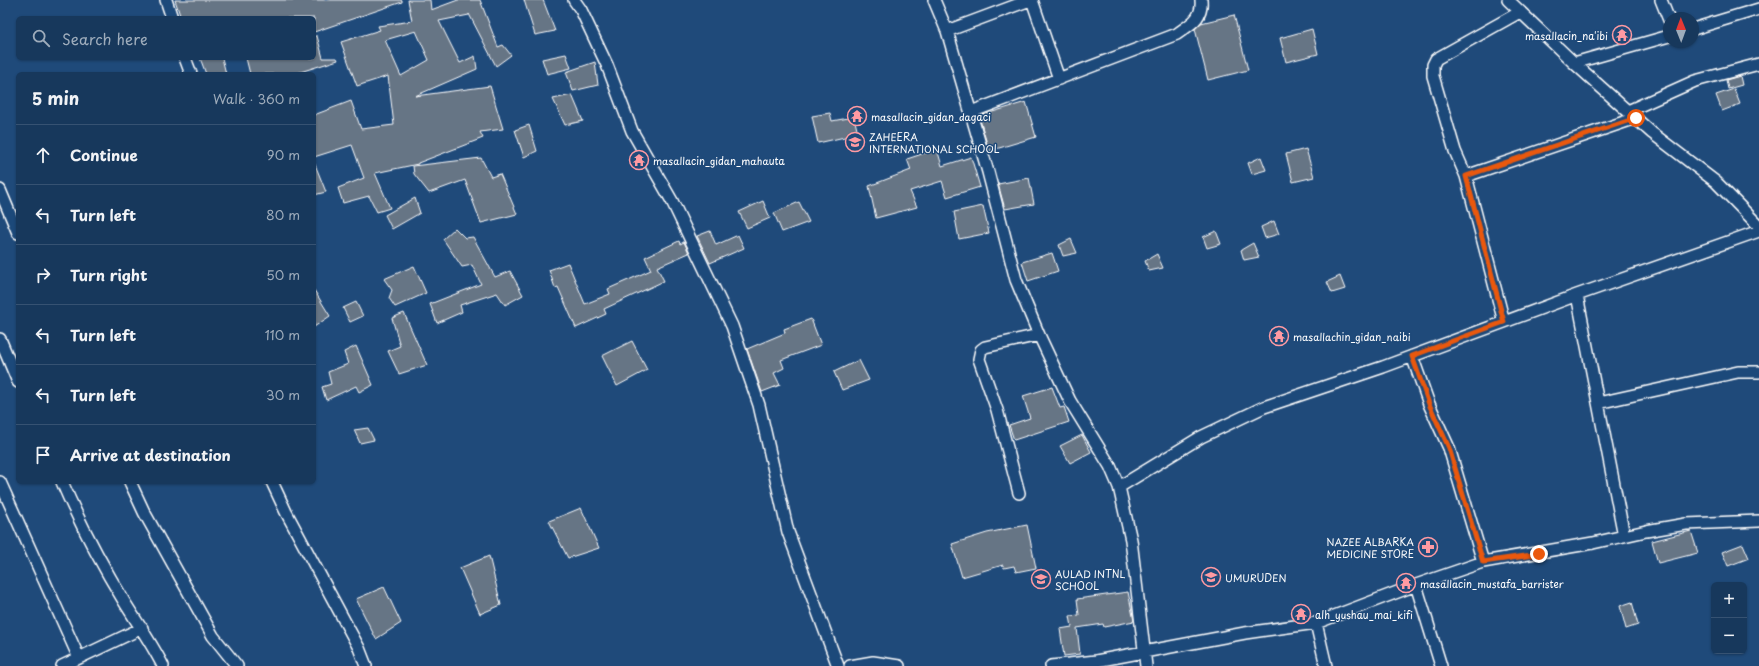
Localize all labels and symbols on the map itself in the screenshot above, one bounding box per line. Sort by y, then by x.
north arrow [1663,12,1699,48]
temple icon: masallacin_na'ibi [1611,24,1633,46]
place label: masallacin_na'ibi [1525,28,1608,43]
temple icon: masallacin_gidan_dagaci [846,105,868,127]
place label: masallacin_gidan_dagaci [871,109,991,124]
route start [1627,109,1645,127]
place label: ZAHEERA INTERNATIONAL SCHOOL [869,129,1000,156]
school or university icon: ZAHEERA INTERNATIONAL SCHOOL [844,131,866,153]
temple icon: masallacin_gidan_mahauta [628,149,650,171]
place label: masallacin_gidan_mahauta [653,153,786,168]
temple icon: masallachin_gidan_naibi [1268,325,1290,347]
place label: masallachin_gidan_naibi [1293,329,1411,344]
place label: NAZEE ALBARKA MEDICINE STORE [1326,534,1414,561]
pharmacy icon: NAZEE ALBARKA MEDICINE STORE [1417,536,1439,558]
route end [1530,545,1548,563]
place label: AULAD INTNL SCHOOL [1055,566,1125,593]
school or university icon: UMURUDEN [1200,566,1222,588]
school or university icon: AULAD INTNL SCHOOL [1030,568,1052,590]
place label: UMURUDEN [1225,570,1287,585]
temple icon: masallacin_mustafa_barrister [1395,572,1417,594]
place label: masallacin_mustafa_barrister [1420,576,1564,591]
temple icon: alh_yushau_mai_kifi [1290,603,1312,625]
place label: alh_yushau_mai_kifi [1315,607,1413,622]

